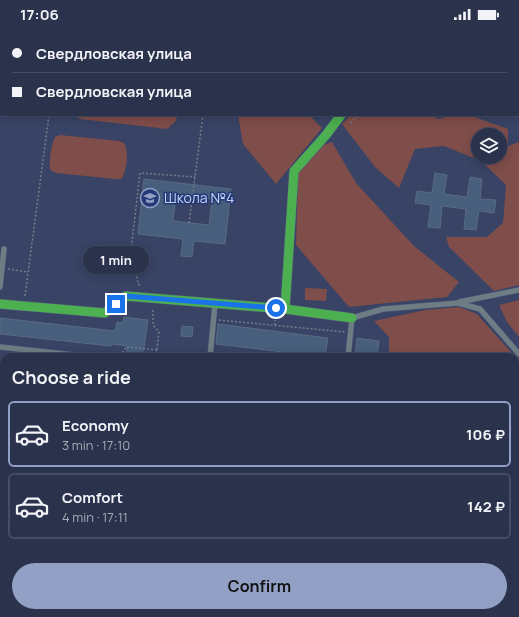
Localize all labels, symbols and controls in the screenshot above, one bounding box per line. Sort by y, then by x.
text: 17:06 [20,4,59,25]
text: Свердловская улица [36,43,192,64]
text: Свердловская улица [36,81,192,102]
map controls [471,128,507,164]
button: layers [471,128,507,164]
school or university icon: Школа №4 [139,187,161,209]
place label: Школа №4 [164,188,234,207]
callout: 1 min [83,246,149,274]
text: 1 min [100,251,132,269]
route end [107,295,125,313]
route start [267,299,285,317]
text: Choose a ride [12,365,131,389]
text: Economy [62,415,129,436]
icon: car [14,416,50,452]
text: 106 ₽ [466,424,505,445]
text: 3 min · 17:10 [62,436,130,454]
text: Comfort [62,487,123,508]
icon: car [14,488,50,524]
text: 142 ₽ [467,496,505,517]
text: 4 min · 17:11 [62,508,128,526]
button: Confirm [12,563,507,609]

